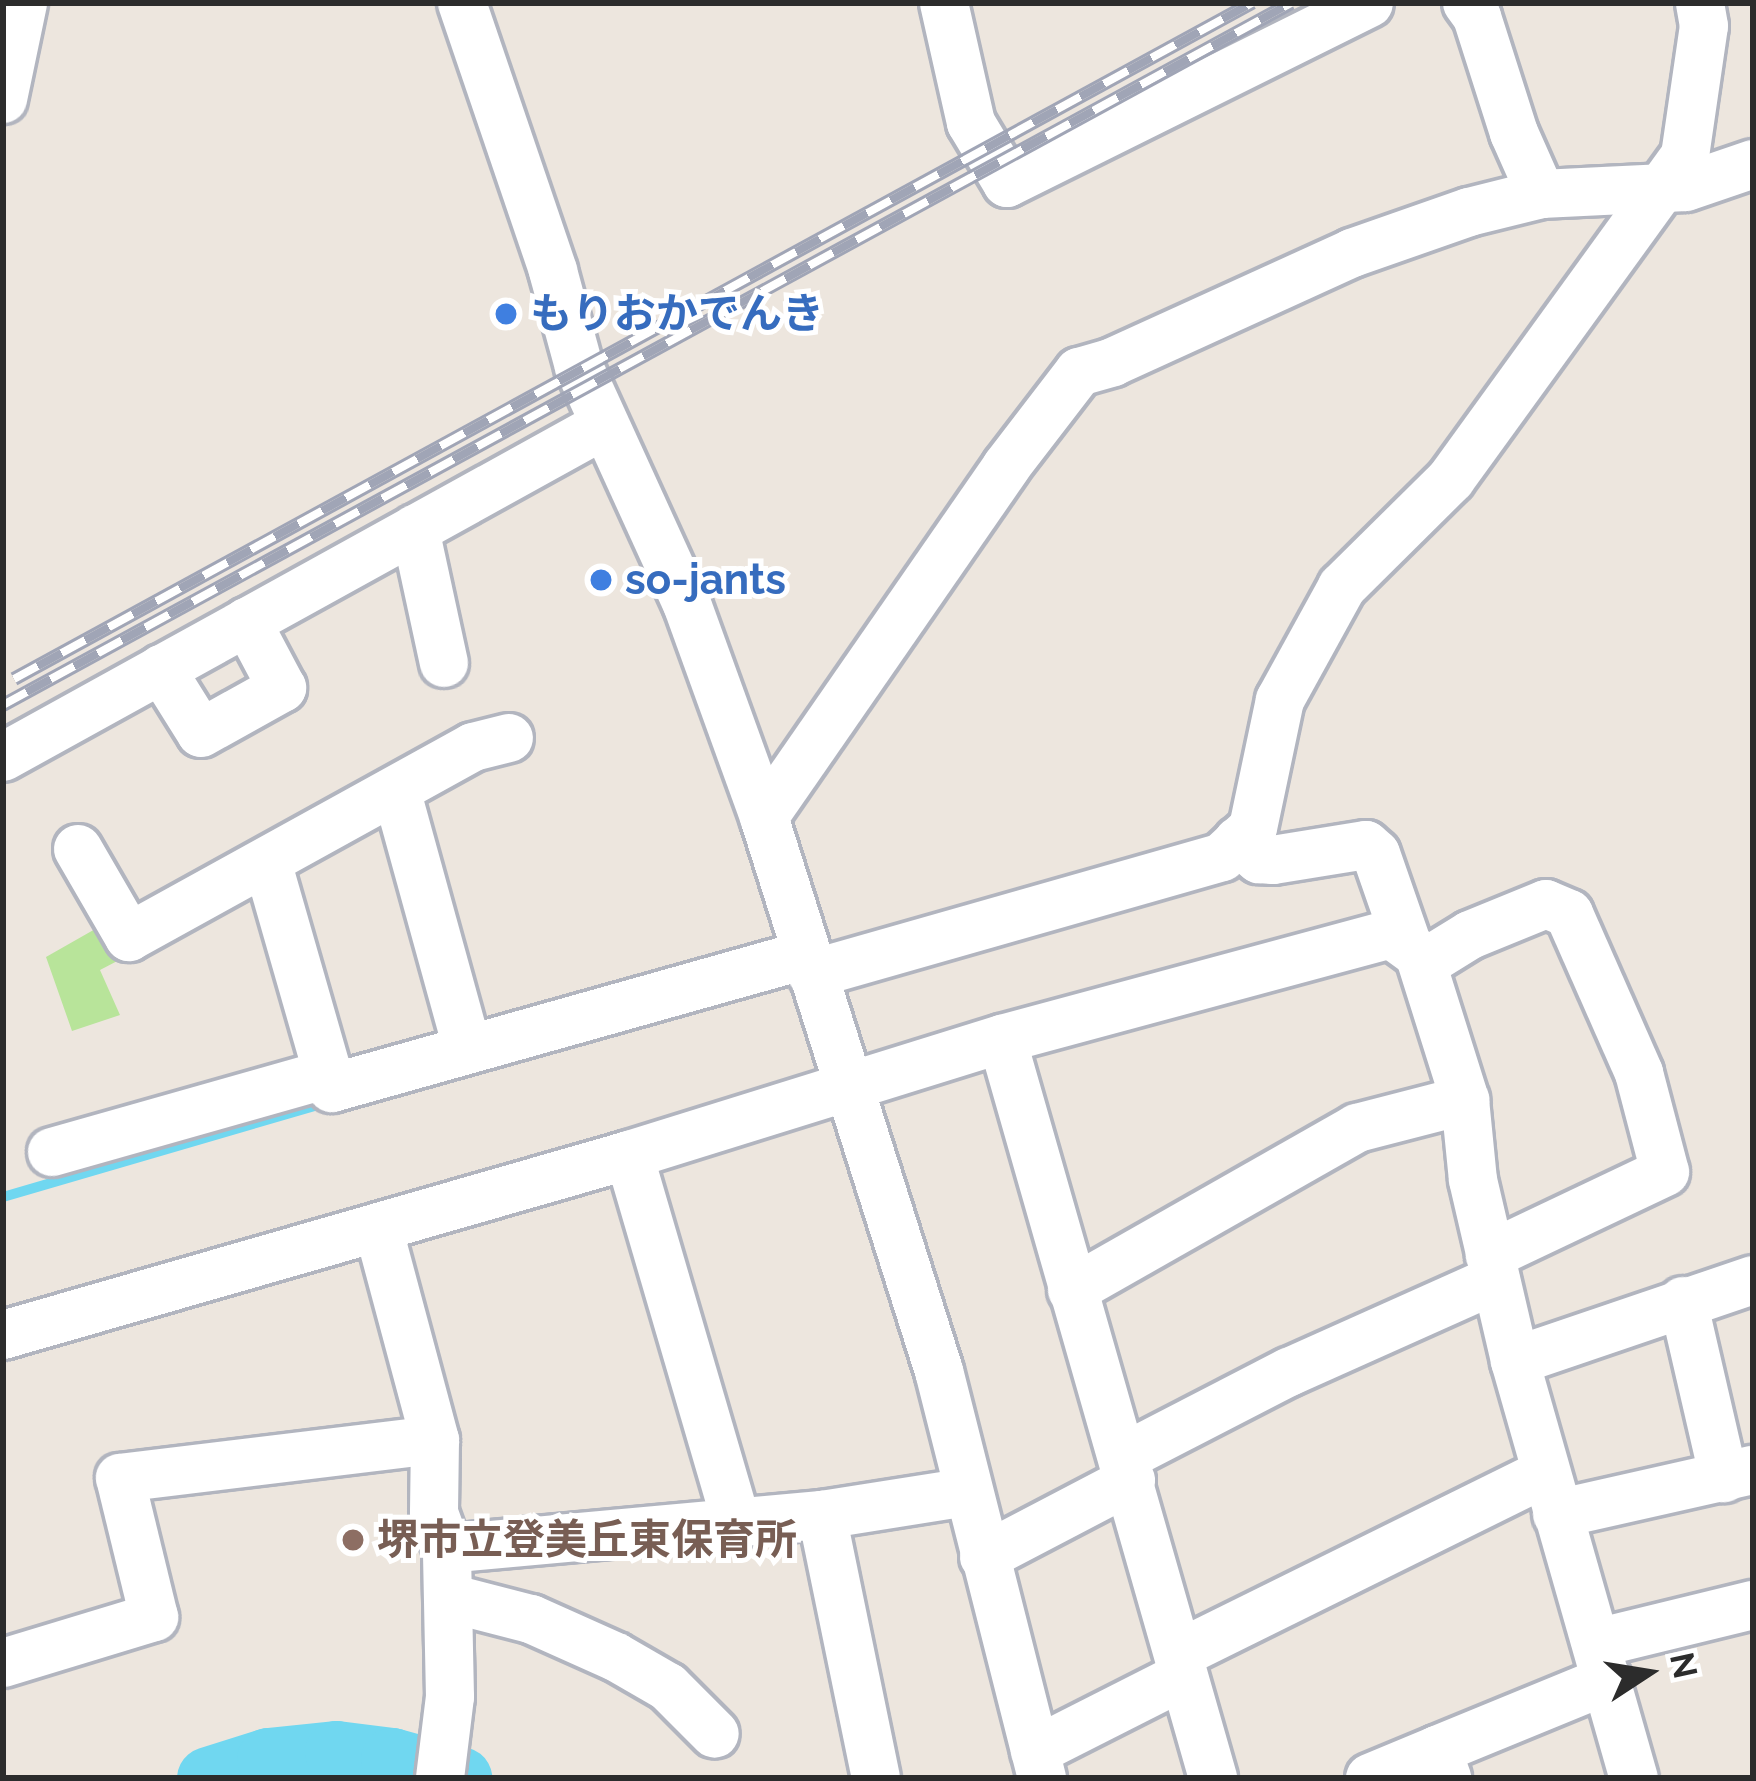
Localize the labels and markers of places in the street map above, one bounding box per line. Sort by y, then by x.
place label: もりおかでんき [530,289,824,339]
marker: もりおかでんき [493,301,519,327]
place label: so-jants [625,555,786,605]
marker: so-jants [588,567,614,593]
place label: 堺市立登美丘東保育所 [377,1515,797,1565]
marker: 堺市立登美丘東保育所 [340,1527,366,1553]

